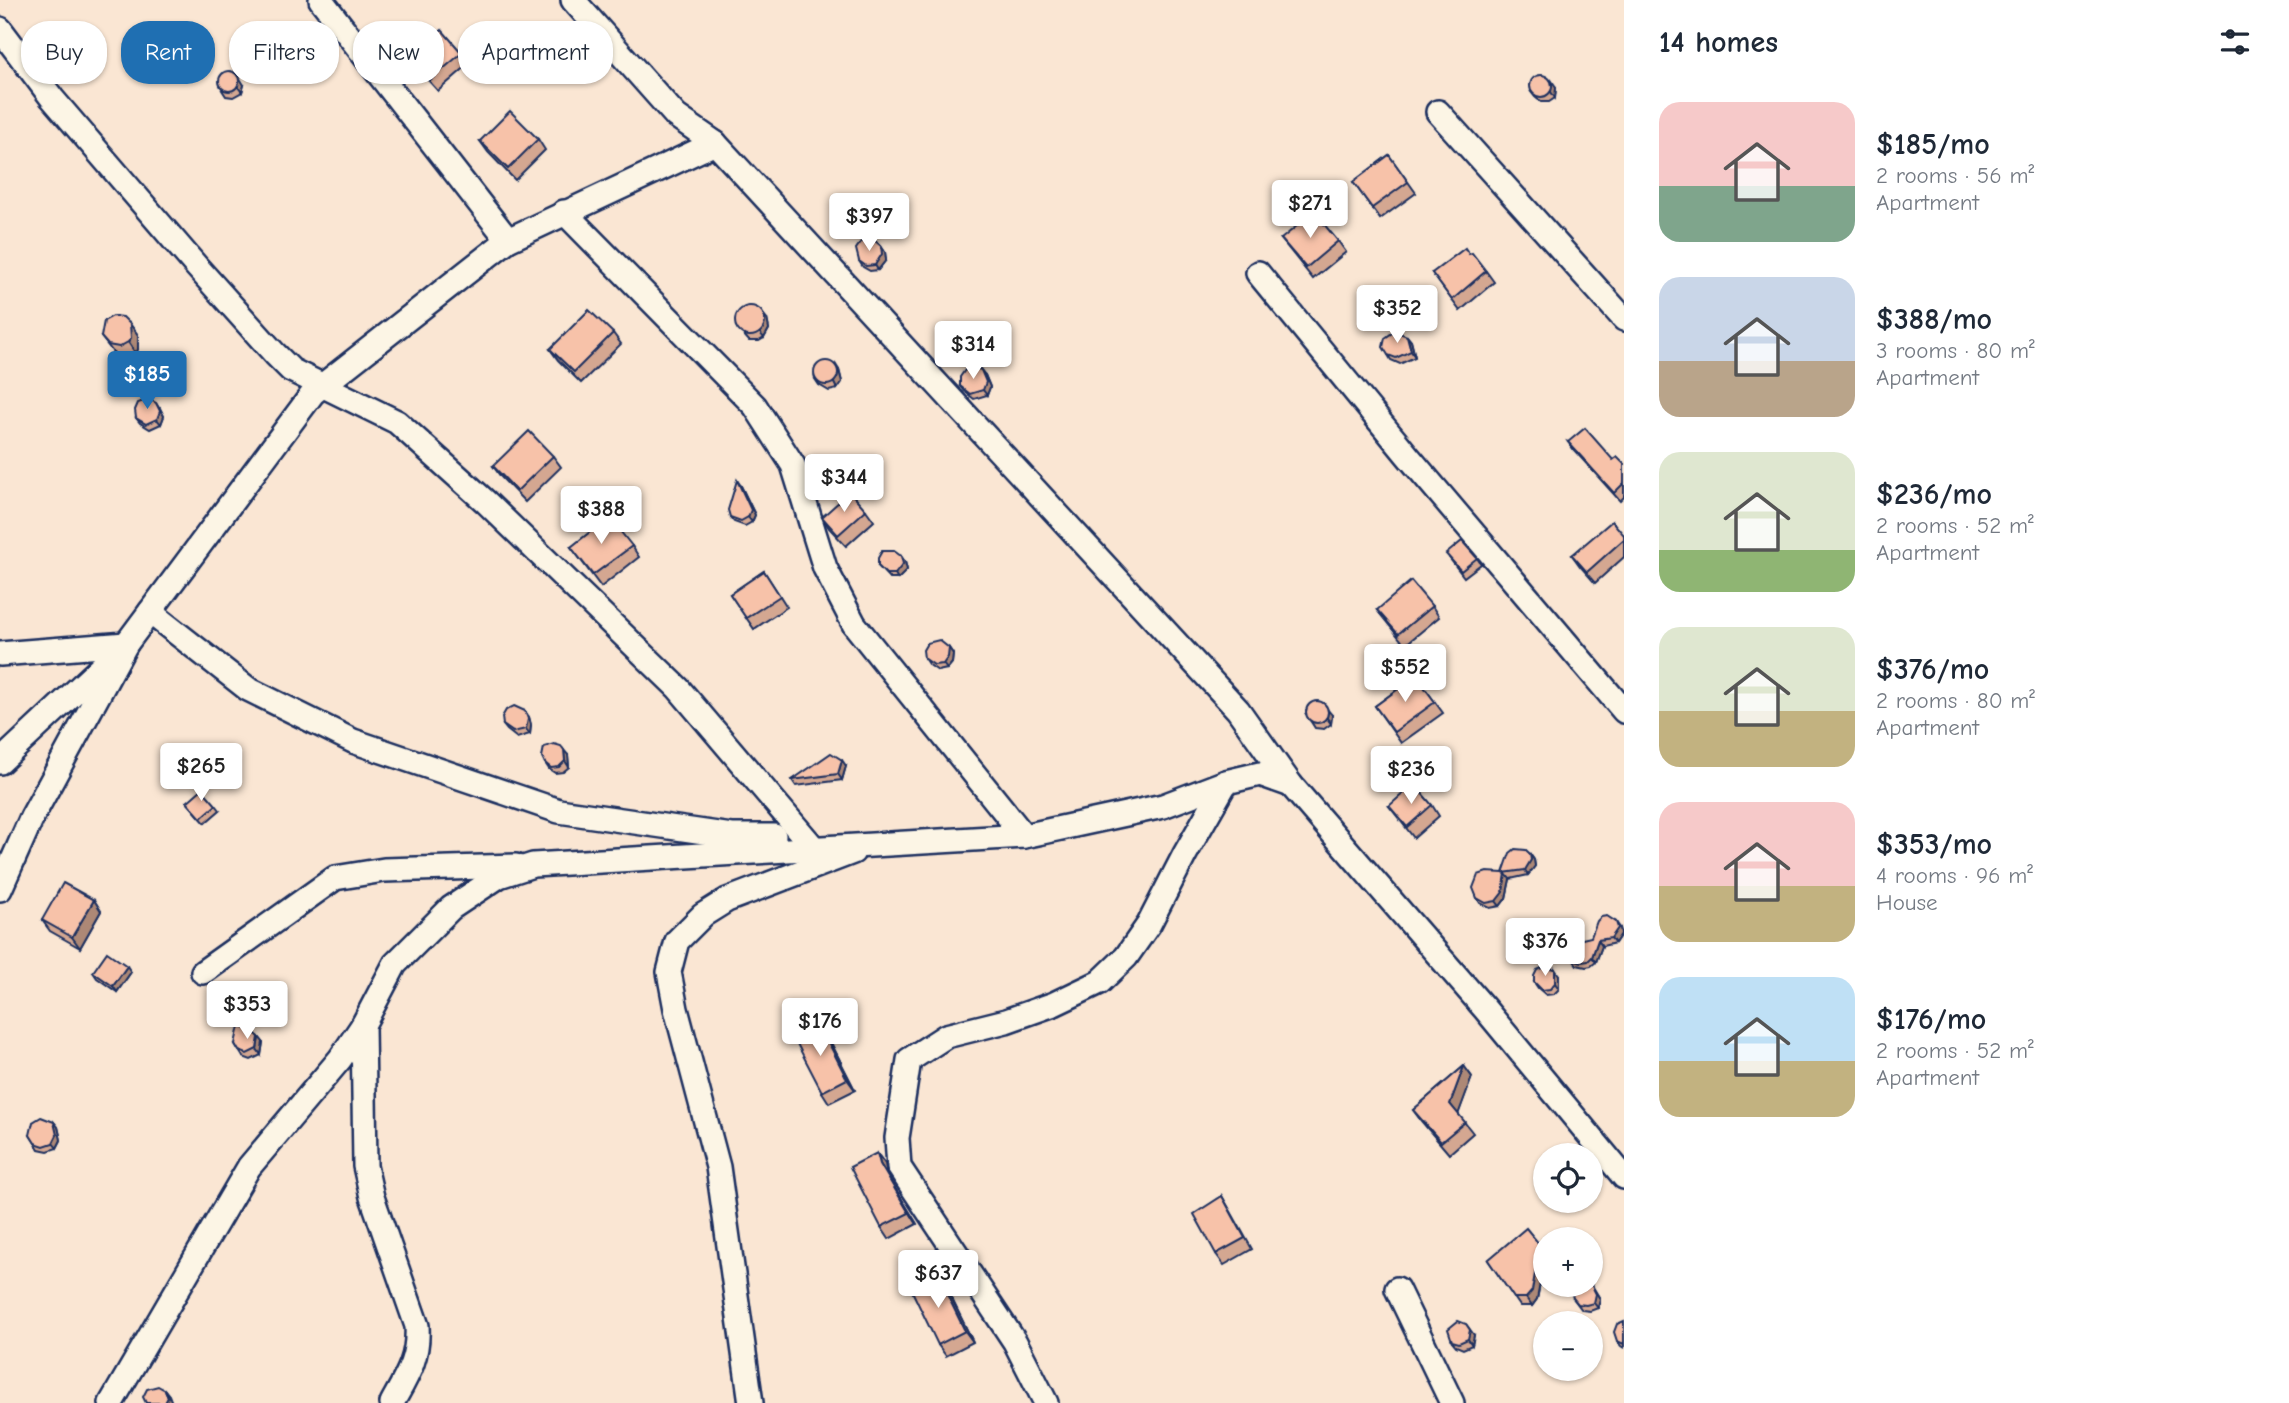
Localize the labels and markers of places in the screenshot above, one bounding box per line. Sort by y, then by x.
pin: $271 [1269,180,1351,240]
pin: $397 [828,194,910,253]
pin: $352 [1356,286,1438,345]
pin: $314 [932,322,1014,381]
pin: $185 [106,352,188,411]
pin: $344 [803,454,885,514]
pin: $388 [560,486,642,546]
pin: $552 [1364,644,1446,704]
pin: $265 [160,744,242,803]
pin: $236 [1370,746,1452,806]
pin: $376 [1504,918,1586,978]
pin: $353 [206,982,288,1041]
pin: $176 [779,998,861,1058]
pin: $637 [897,1250,979,1310]

